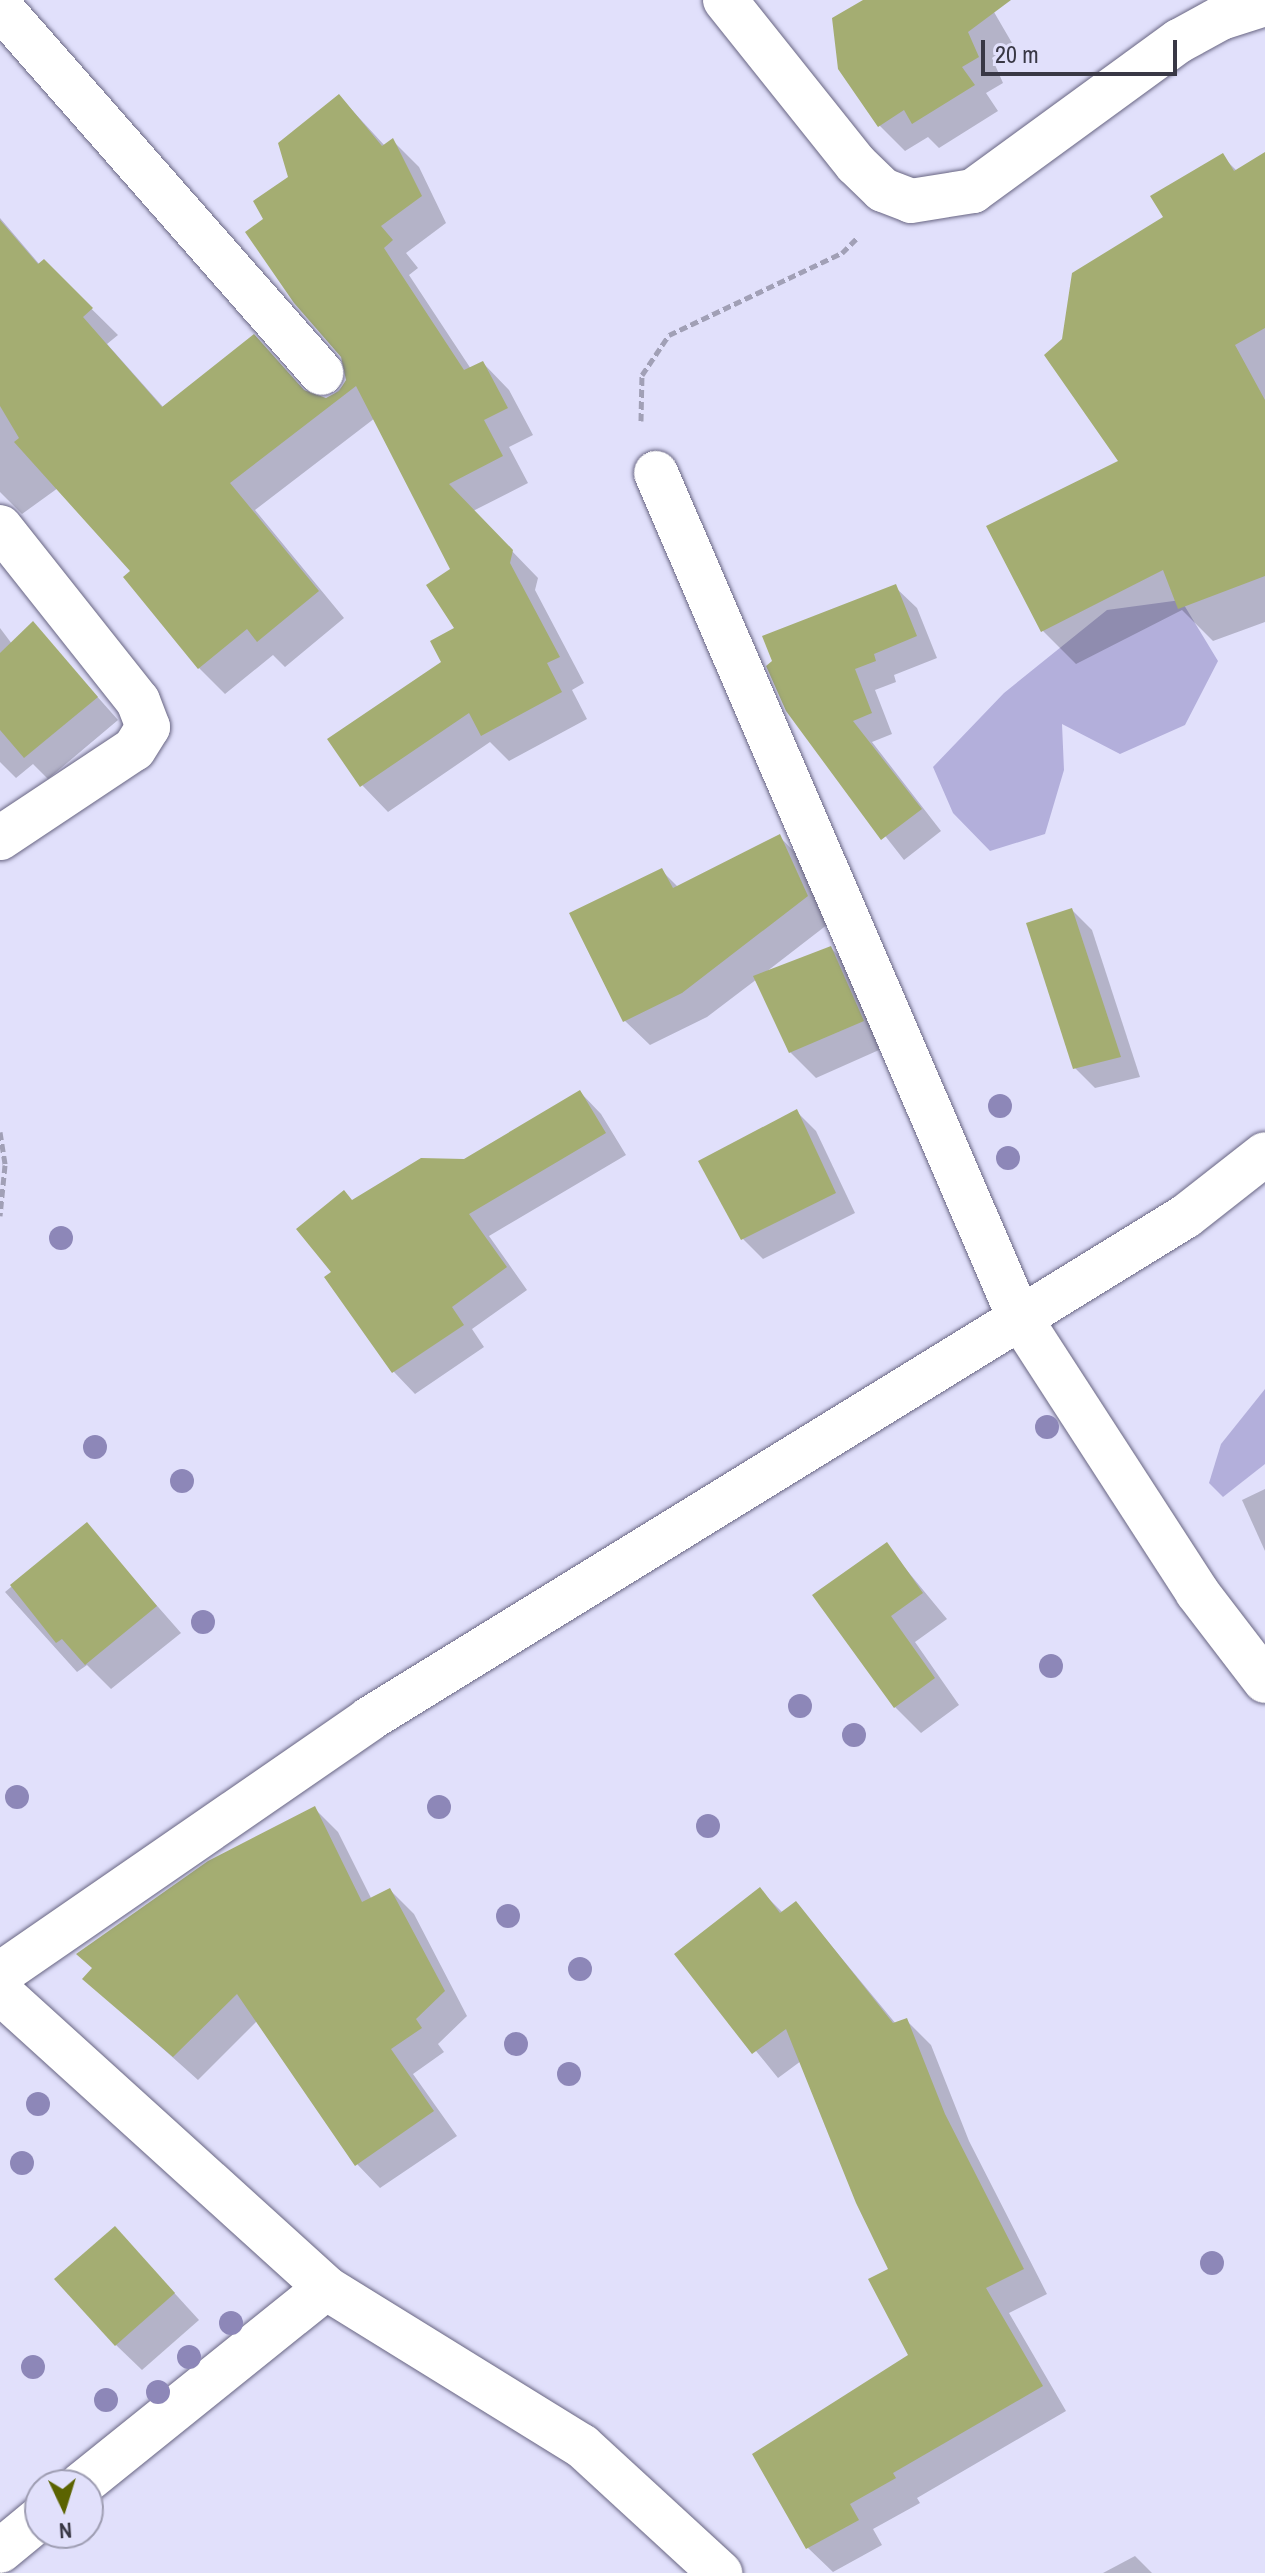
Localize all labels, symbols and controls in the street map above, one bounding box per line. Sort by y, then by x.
scale bar [985,24,1181,74]
text: 20 m [995,38,1039,70]
north arrow [24,2469,104,2549]
text: N [58,2516,73,2546]

